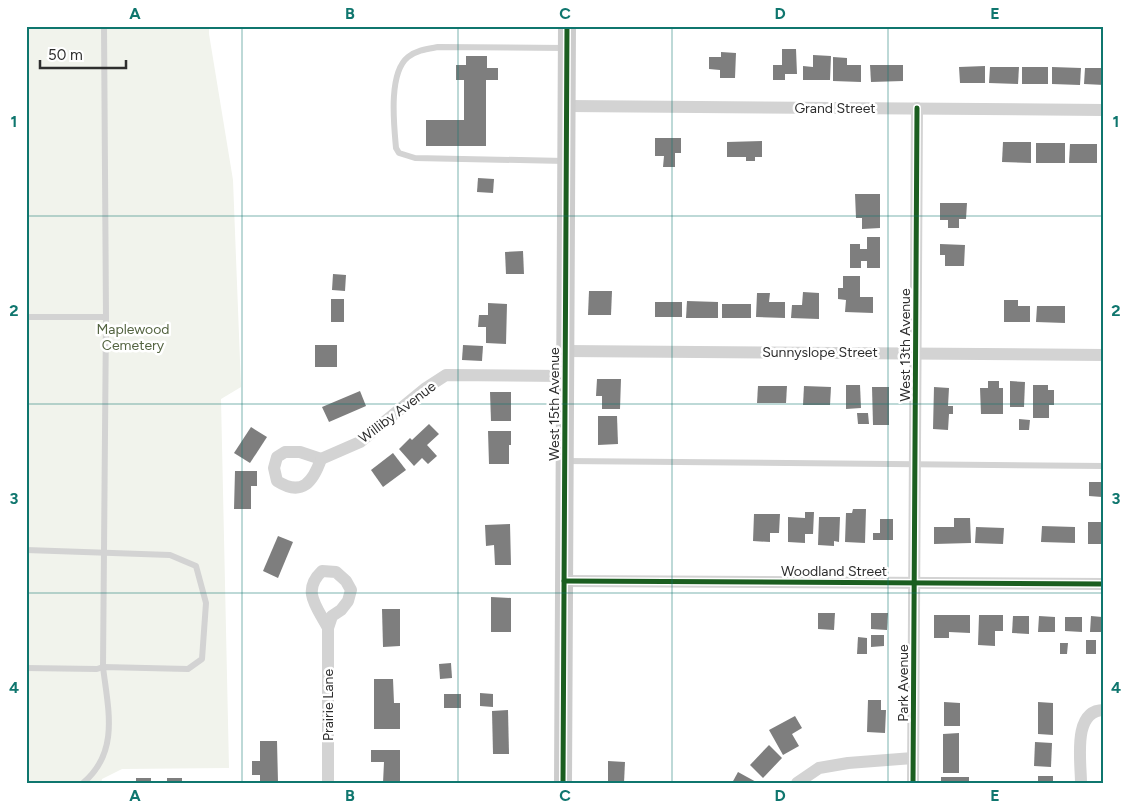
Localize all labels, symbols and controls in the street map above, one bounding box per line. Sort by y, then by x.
text: A [129,4,141,23]
text: B [345,4,355,23]
text: C [559,4,571,23]
text: D [774,4,786,23]
text: E [990,4,1000,23]
scale bar [40,38,126,70]
text: 50 m [48,46,83,64]
street label: Grand Street [794,100,876,117]
text: 1 [11,112,17,131]
text: 1 [1113,112,1119,131]
street label: West 13th Avenue [897,288,914,402]
text: 2 [9,301,19,320]
text: 2 [1111,301,1121,320]
park label: Maplewood Cemetery [96,321,170,354]
street label: Sunnyslope Street [762,344,878,361]
street label: West 15th Avenue [546,347,563,461]
street label: Williby Avenue [355,378,440,447]
text: 3 [10,489,19,508]
text: 3 [1112,489,1121,508]
street label: Woodland Street [781,563,887,580]
street label: Park Avenue [895,644,912,722]
street label: Prairie Lane [320,669,337,741]
text: 4 [9,678,19,697]
text: 4 [1111,678,1121,697]
text: A [129,786,141,805]
text: B [345,786,355,805]
text: C [559,786,571,805]
text: D [774,786,786,805]
text: E [990,786,1000,805]

